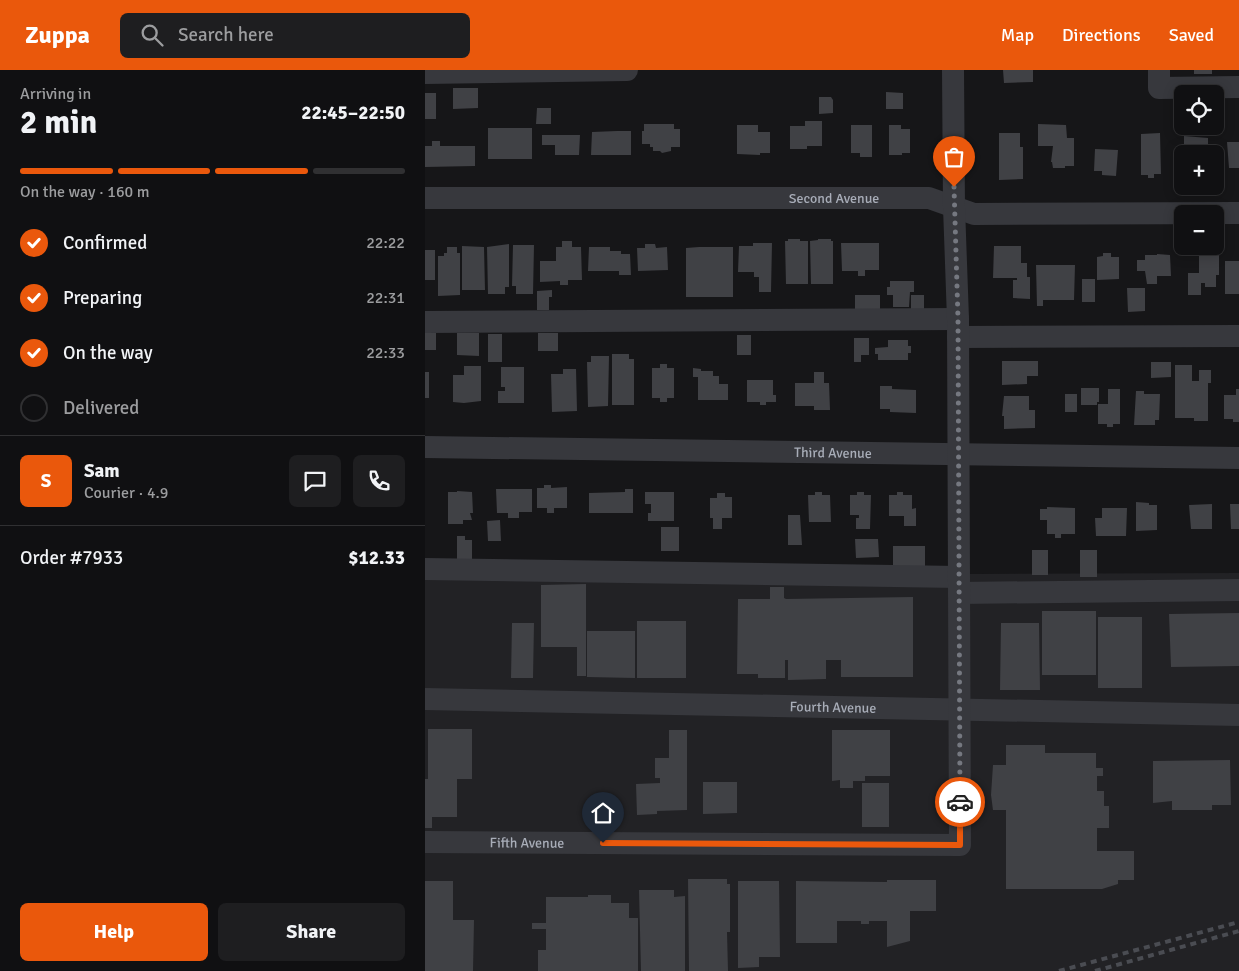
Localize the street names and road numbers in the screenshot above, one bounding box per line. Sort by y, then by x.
street label: Second Avenue [789,190,879,207]
street label: Third Avenue [794,443,872,462]
street label: Fourth Avenue [789,698,876,716]
street label: Fifth Avenue [490,834,564,851]

